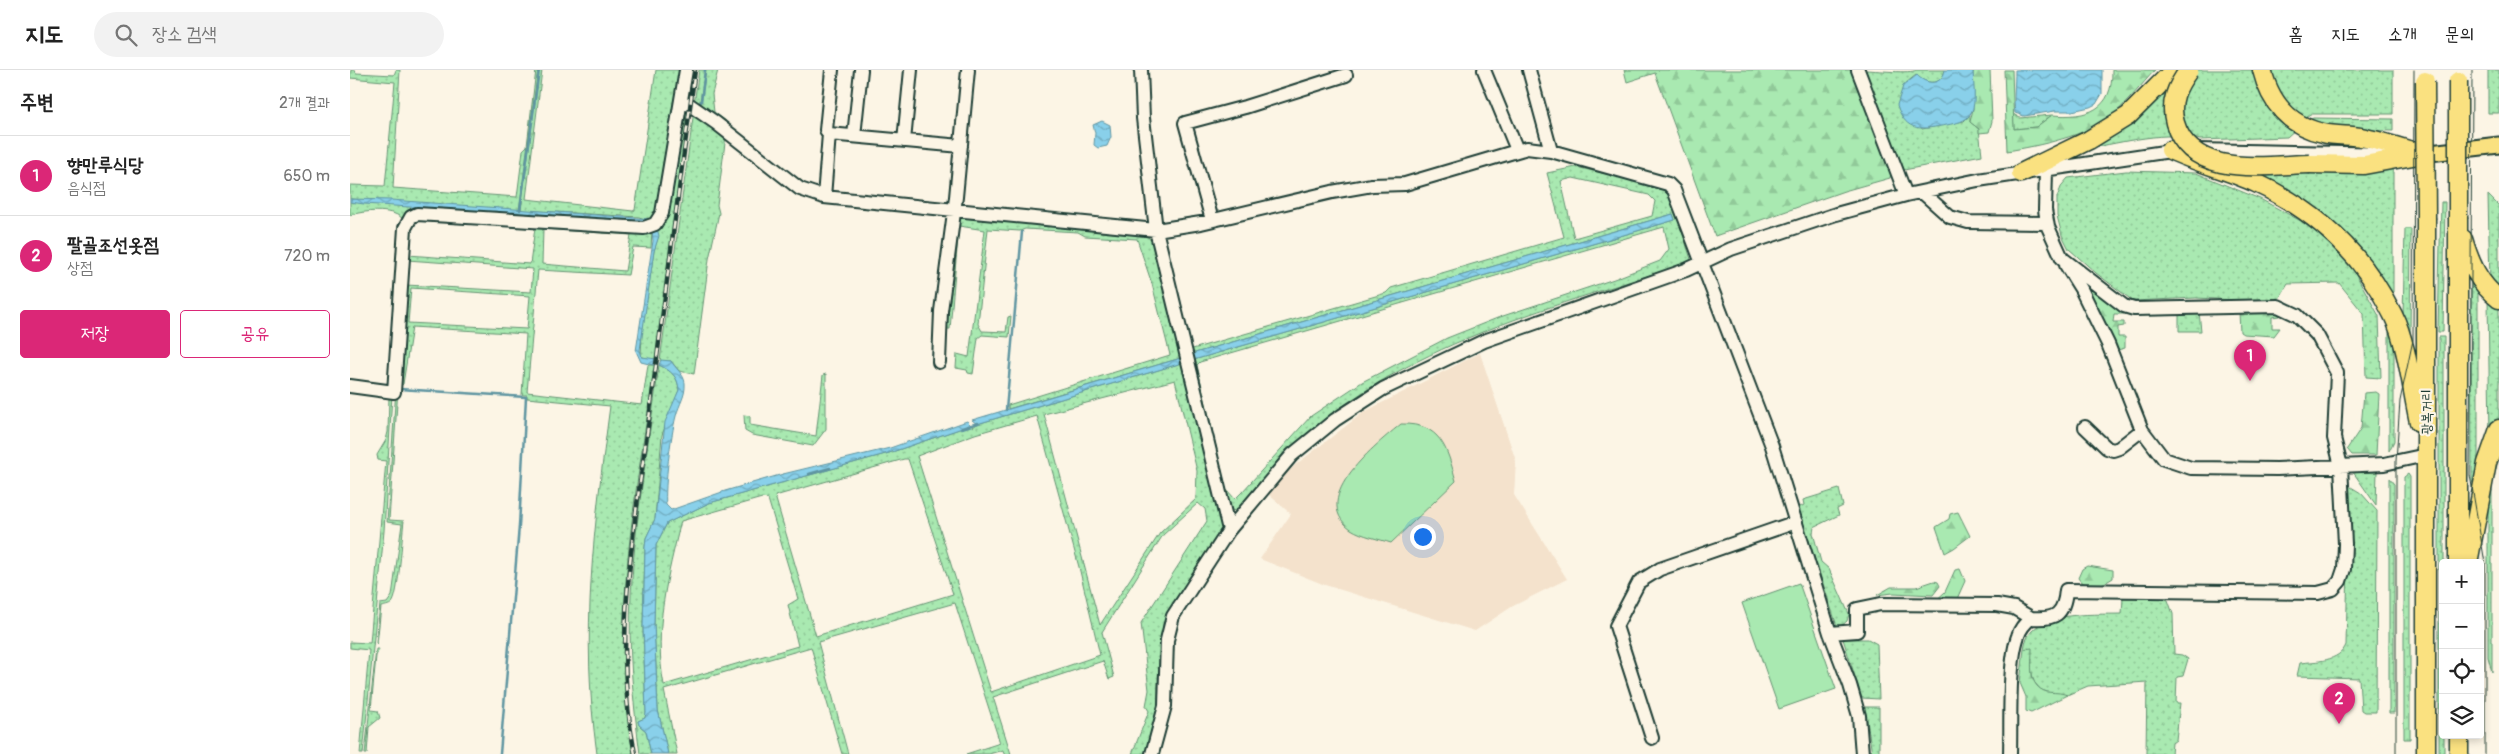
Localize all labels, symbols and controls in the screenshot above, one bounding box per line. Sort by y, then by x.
search box [94,12,444,57]
text: 지도 [25,20,64,49]
icon: search [112,21,140,49]
text: 장소 검색 [152,22,217,46]
text: 홈 [2289,23,2303,46]
text: 지도 [2331,23,2360,46]
text: 소개 [2388,23,2417,46]
text: 문의 [2445,23,2474,46]
text: 주변 [20,89,54,116]
text: 2개 결과 [279,93,330,113]
text: 향만루식당 [67,153,143,177]
text: 1 [33,166,39,186]
text: 650 m [283,166,330,186]
text: 음식점 [67,178,106,198]
text: 팔골조선옷점 [67,233,159,257]
text: 2 [32,246,40,266]
text: 720 m [284,246,330,266]
text: 상점 [67,258,93,278]
button: 저장 [20,310,170,358]
button: 공유 [180,310,330,358]
pin: 1 [2234,340,2266,381]
street label: 광복거리 [2418,389,2435,435]
your location [1410,524,1436,550]
map controls [2439,559,2484,739]
button: + [2439,559,2484,604]
button: − [2439,604,2484,649]
button: locate [2439,649,2484,694]
pin: 2 [2323,683,2355,724]
button: layers [2439,694,2484,739]

